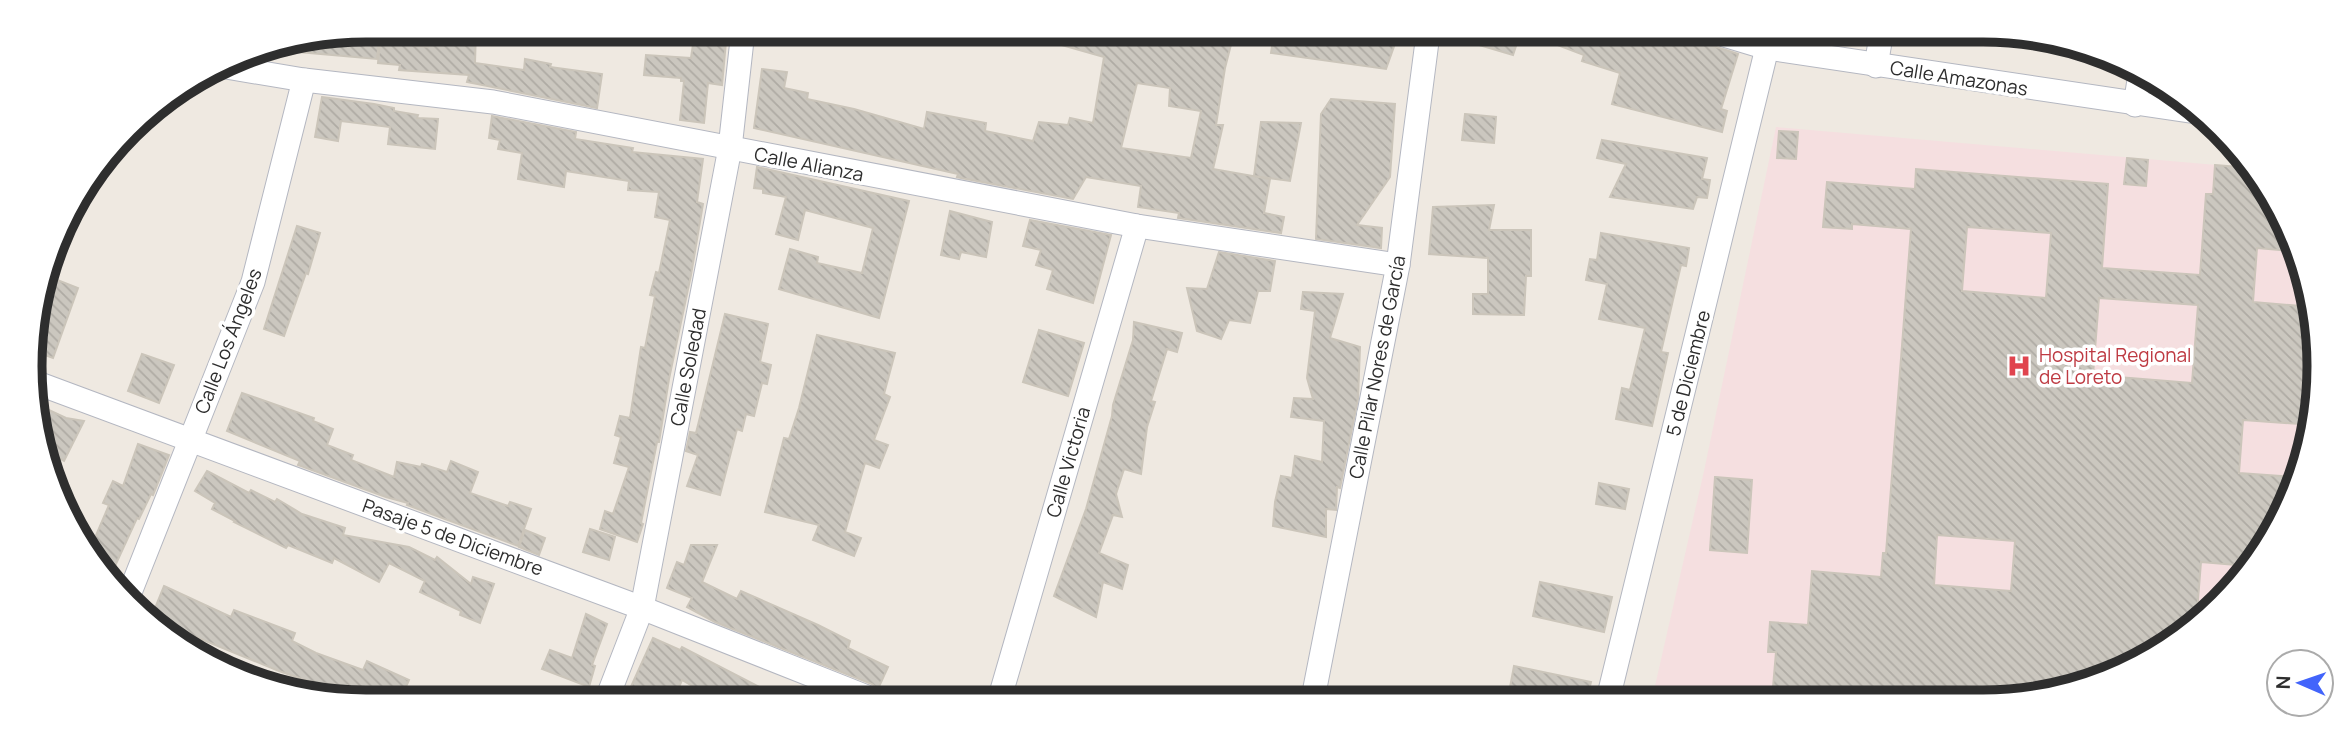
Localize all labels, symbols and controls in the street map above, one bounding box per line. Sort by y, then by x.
street label: Calle Amazonas [1888,54,2030,102]
street label: Calle Alianza [752,141,866,187]
street label: Calle Pilar Nores de García [1343,253,1411,481]
street label: Calle Los Ángeles [188,265,268,417]
street label: Calle Soledad [664,306,712,428]
street label: 5 de Diciembre [1660,307,1716,439]
place label: Hospital Regional de Loreto [2039,342,2192,390]
hospital icon: Hospital Regional de Loreto [2005,352,2033,380]
street label: Calle Victoria [1040,403,1096,521]
street label: Pasaje 5 de Diciembre [359,492,547,582]
north arrow [2265,648,2335,718]
text: N [2270,675,2296,690]

